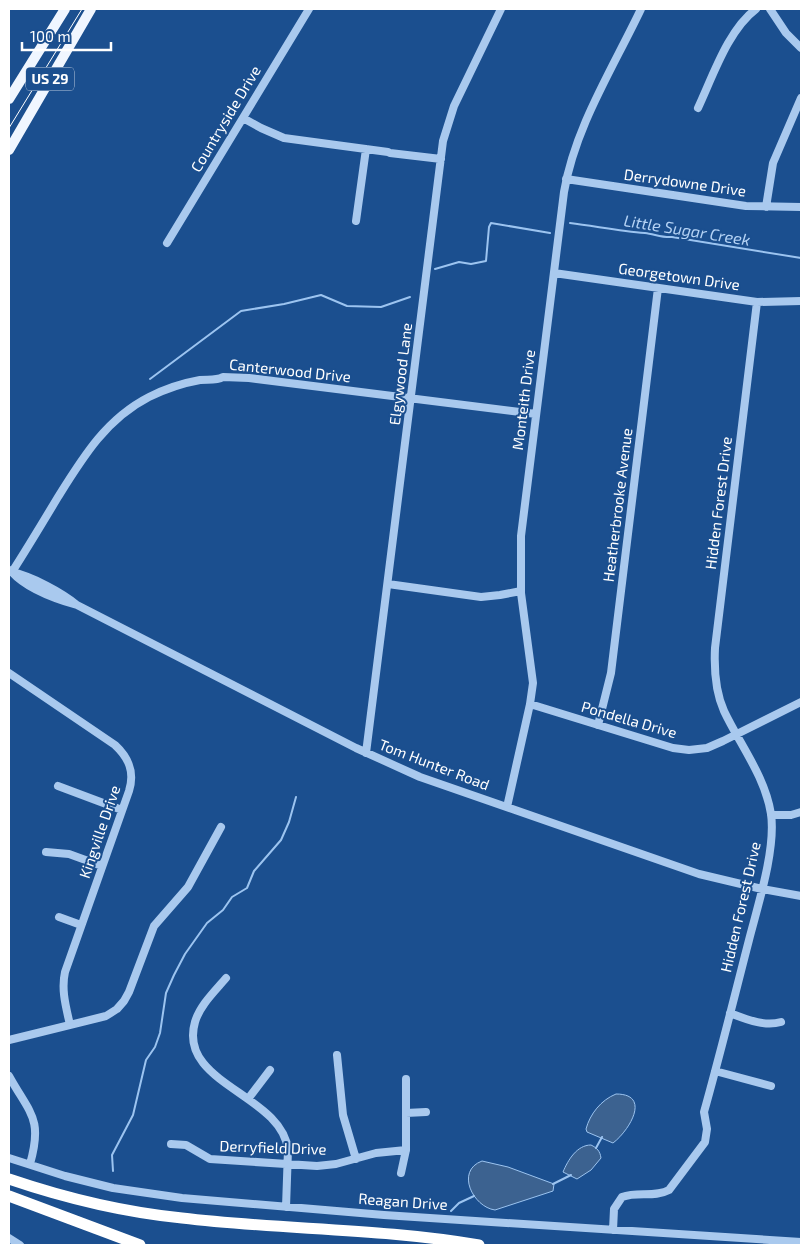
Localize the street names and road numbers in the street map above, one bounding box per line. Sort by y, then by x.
street label: Countryside Drive [186,62,264,175]
road number: US 29 [26,68,74,90]
street label: Derrydowne Drive [623,165,747,199]
street label: Georgetown Drive [617,259,741,293]
street label: Elgywood Lane [385,322,415,426]
street label: Monteith Drive [508,349,538,451]
street label: Canterwood Drive [228,355,352,385]
street label: Heatherbrooke Avenue [599,427,635,583]
street label: Hidden Forest Drive [701,435,735,570]
street label: Pondella Drive [579,697,679,741]
street label: Tom Hunter Road [377,735,492,793]
street label: Kingville Drive [75,783,123,881]
street label: Hidden Forest Drive [716,840,764,974]
street label: Derryfield Drive [219,1136,327,1158]
street label: Reagan Drive [358,1189,448,1213]

